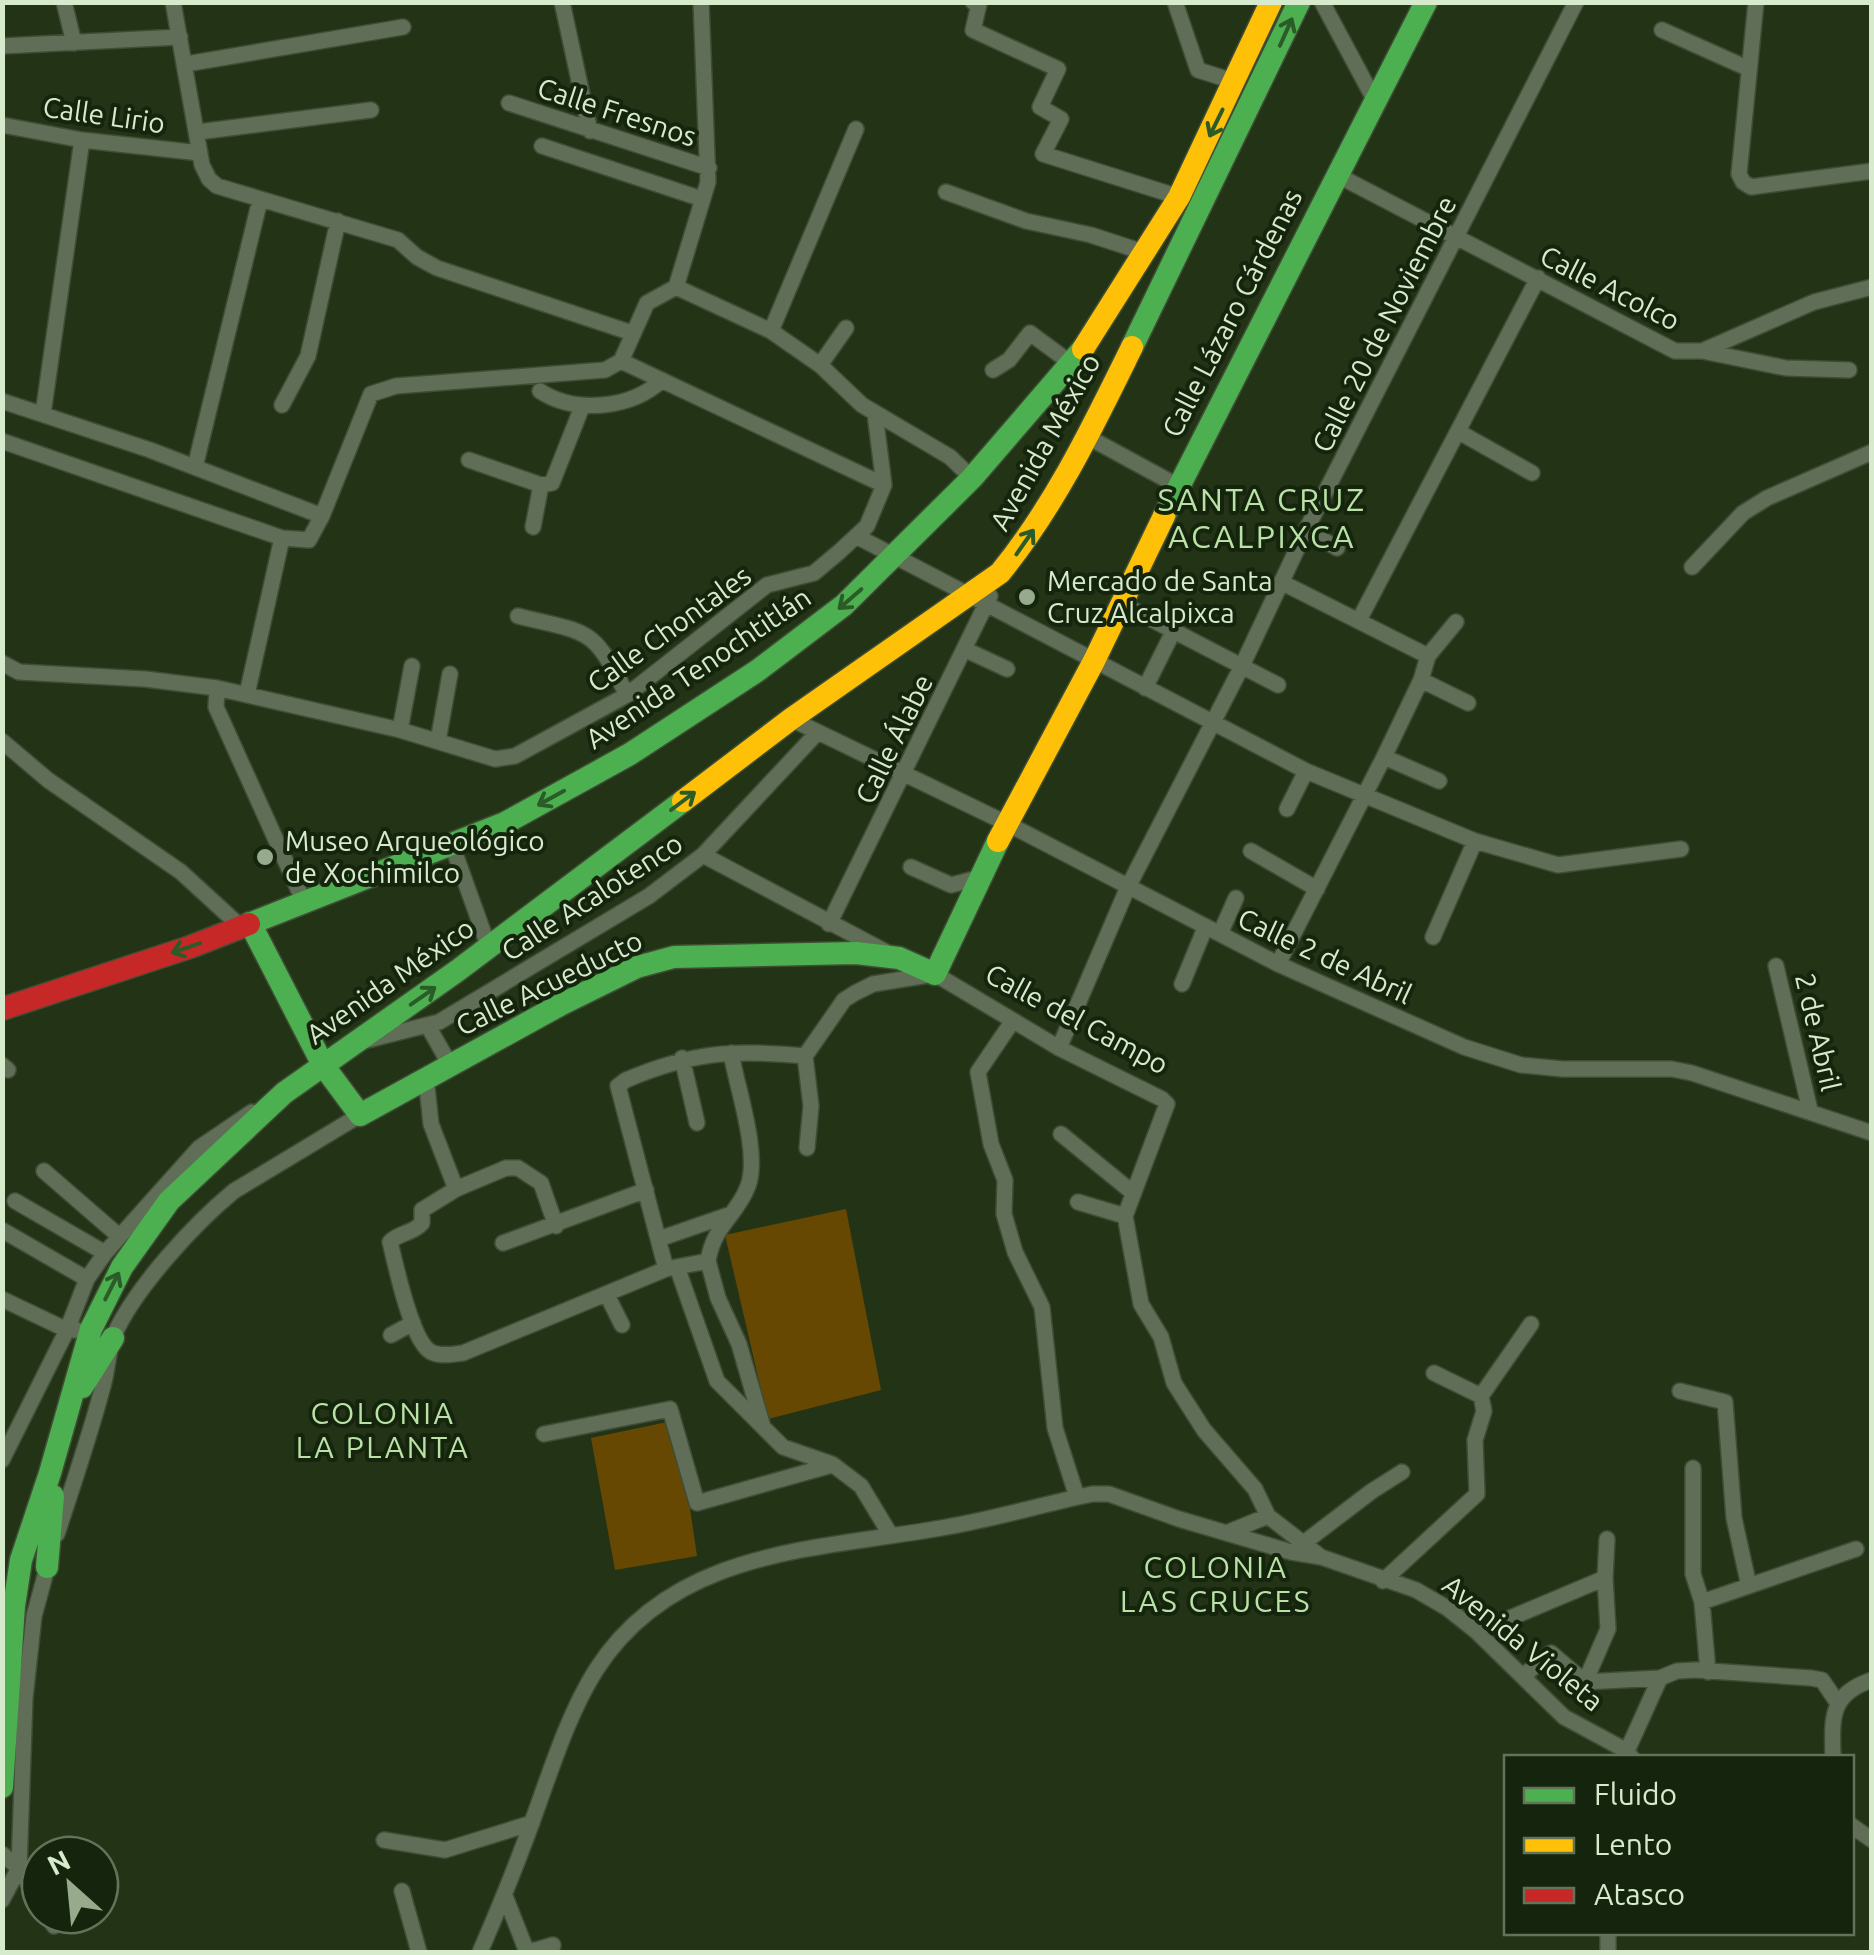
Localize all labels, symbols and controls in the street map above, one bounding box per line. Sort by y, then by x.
one-way arrow [1278,17,1296,48]
street label: Calle Fresnos [534,71,700,152]
street label: Calle Lirio [41,91,167,138]
one-way arrow [1205,107,1224,137]
street label: Calle Lázaro Cárdenas [1156,184,1308,442]
street label: Calle 20 de Noviembre [1305,191,1462,457]
street label: Calle Acolco [1535,239,1685,336]
street label: Avenida México [983,348,1106,535]
district label: SANTA CRUZ ACALPIXCA [1157,481,1367,554]
one-way arrow [1014,529,1035,556]
street label: Calle Chontales [581,559,756,698]
place label: Mercado de Santa Cruz Alcalpixca [1047,565,1273,628]
street label: Avenida Tenochtitlán [579,581,816,754]
marker: Mercado de Santa Cruz Alcalpixca [1016,586,1038,608]
one-way arrow [838,588,863,611]
street label: Calle Álabe [848,669,938,808]
one-way arrow [536,788,566,808]
one-way arrow [670,791,696,813]
place label: Museo Arqueológico de Xochimilco [285,825,545,888]
street label: Calle Acalotenco [496,827,688,967]
marker: Museo Arqueológico de Xochimilco [254,846,276,868]
street label: Calle 2 de Abril [1234,902,1417,1009]
street label: Avenida México [300,911,479,1050]
street label: Calle Acueducto [451,924,647,1041]
one-way arrow [171,940,202,958]
street label: Calle del Campo [981,957,1174,1080]
street label: 2 de Abril [1790,970,1847,1094]
one-way arrow [409,986,436,1007]
one-way arrow [104,1272,123,1302]
district label: COLONIA LA PLANTA [296,1396,470,1464]
district label: COLONIA LAS CRUCES [1120,1550,1312,1618]
street label: Avenida Violeta [1437,1569,1610,1717]
legend [1504,1755,1854,1935]
text: Fluido [1594,1777,1677,1811]
text: Lento [1594,1827,1672,1861]
north arrow [20,1835,120,1935]
text: N [42,1844,75,1881]
text: Atasco [1594,1877,1685,1911]

